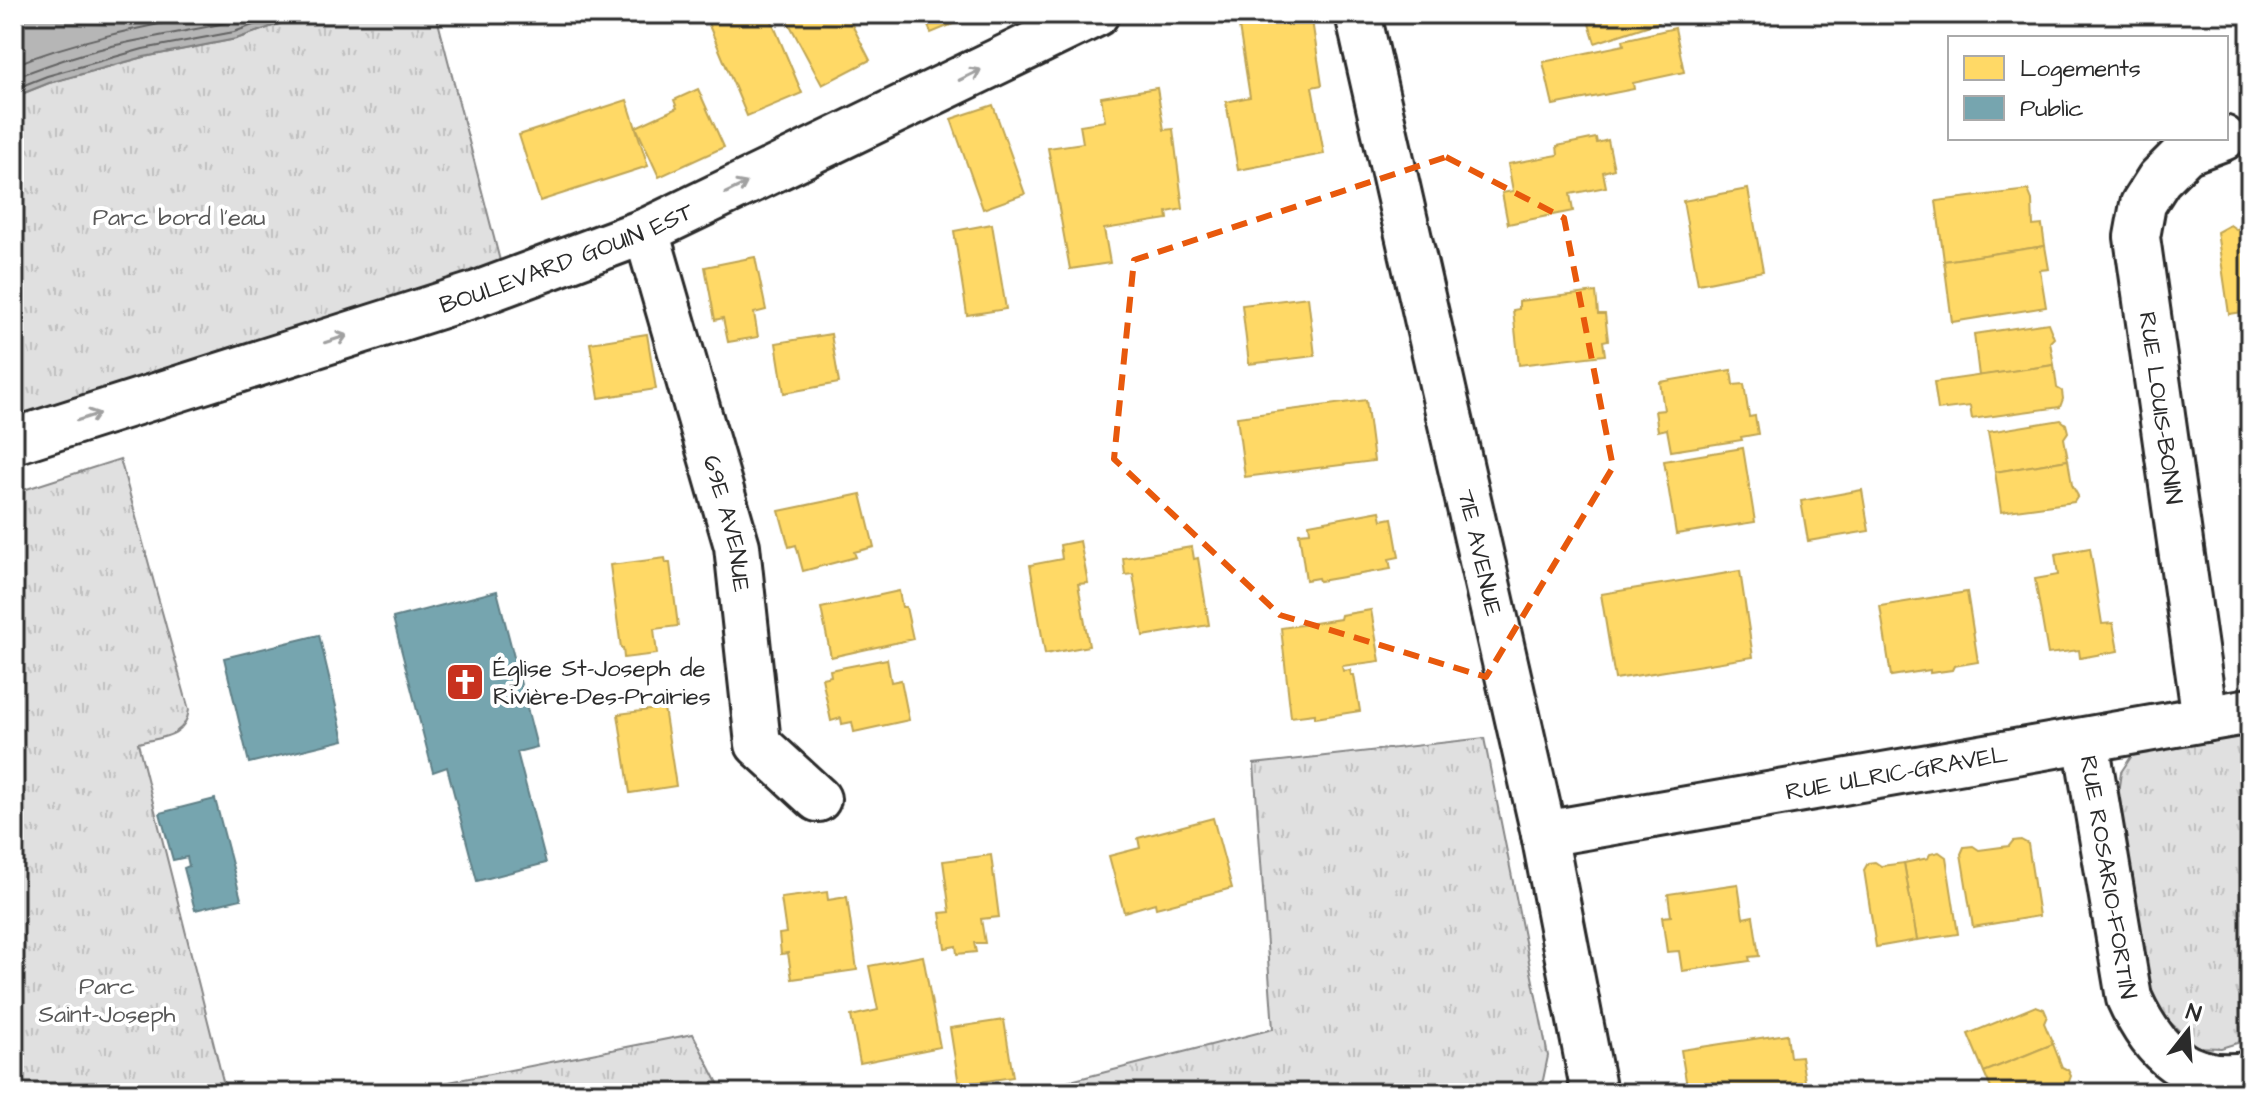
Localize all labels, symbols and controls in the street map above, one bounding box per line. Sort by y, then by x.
legend [1948,36,2228,140]
text: Logements [2020,52,2141,87]
one-way arrow [958,66,982,82]
text: Public [2020,92,2084,126]
one-way arrow [724,180,748,195]
street label: BOULEVARD GOUIN EST [436,195,699,323]
park label: Parc bord l'eau [93,201,265,235]
street label: RUE LOUIS-BONIN [2130,310,2190,507]
one-way arrow [324,330,349,345]
one-way arrow [75,409,101,424]
street label: 69E AVENUE [694,451,758,594]
street label: 71E AVENUE [1448,486,1510,619]
place label: Église St-Joseph de Rivière-Des-Prairies [493,652,711,714]
church icon: Église St-Joseph de Rivière-Des-Prairies [444,661,486,703]
street label: RUE ULRIC-GRAVEL [1783,737,2011,810]
street label: RUE ROSARIO-FORTIN [2071,753,2145,1001]
park label: Parc Saint-Joseph [39,970,176,1032]
north arrow [2148,991,2228,1071]
text: N [2182,996,2205,1030]

